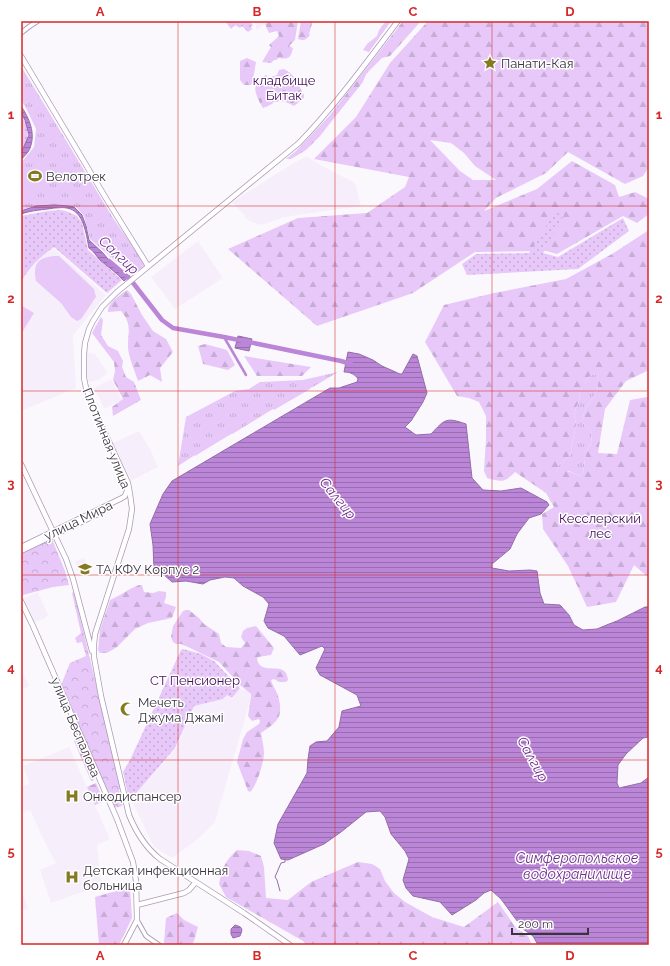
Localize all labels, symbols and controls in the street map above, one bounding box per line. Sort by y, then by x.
text: A [96,4,105,19]
text: B [253,4,262,19]
text: C [409,4,418,19]
text: D [565,4,575,19]
place icon: Панати-Кая [482,55,498,71]
place label: Панати-Кая [501,56,573,71]
park label: кладбище Битак [253,73,316,103]
text: 1 [8,107,15,122]
text: 1 [656,107,663,122]
sports icon: Велотрек [27,168,43,184]
place label: Велотрек [46,169,106,184]
water label: Салгир [96,232,142,278]
text: 2 [7,291,15,306]
text: 2 [655,291,663,306]
street label: Плотинная улица [80,386,134,491]
water label: Салгир [316,474,360,522]
text: 3 [7,476,15,491]
text: 3 [655,476,663,491]
street label: улица Мира [42,497,115,543]
park label: Кесслерский лес [559,511,641,541]
school or university icon: ТА КФУ Корпус 2 [77,561,93,577]
place label: ТА КФУ Корпус 2 [96,562,200,577]
text: 4 [7,660,15,675]
text: 4 [655,660,663,675]
park label: СТ Пенсионер [150,673,240,688]
street label: улица Беспалова [48,675,103,779]
place label: Мечеть Джума Джамі [138,695,224,725]
mosque icon: Мечеть Джума Джамі [119,701,135,717]
water label: Салгир [514,734,552,784]
hospital icon: Онкодиспансер [64,788,80,804]
place label: Онкодиспансер [83,789,182,804]
text: 5 [7,844,15,859]
text: 5 [655,844,663,859]
water label: Симферопольское водохранилище [515,850,639,882]
place label: Детская инфекционная больница [83,863,228,893]
hospital icon: Детская инфекционная больница [64,869,80,885]
scale bar [512,910,588,936]
text: 200 m [518,917,553,931]
text: A [96,948,105,963]
text: B [253,948,262,963]
text: C [409,948,418,963]
text: D [565,948,575,963]

